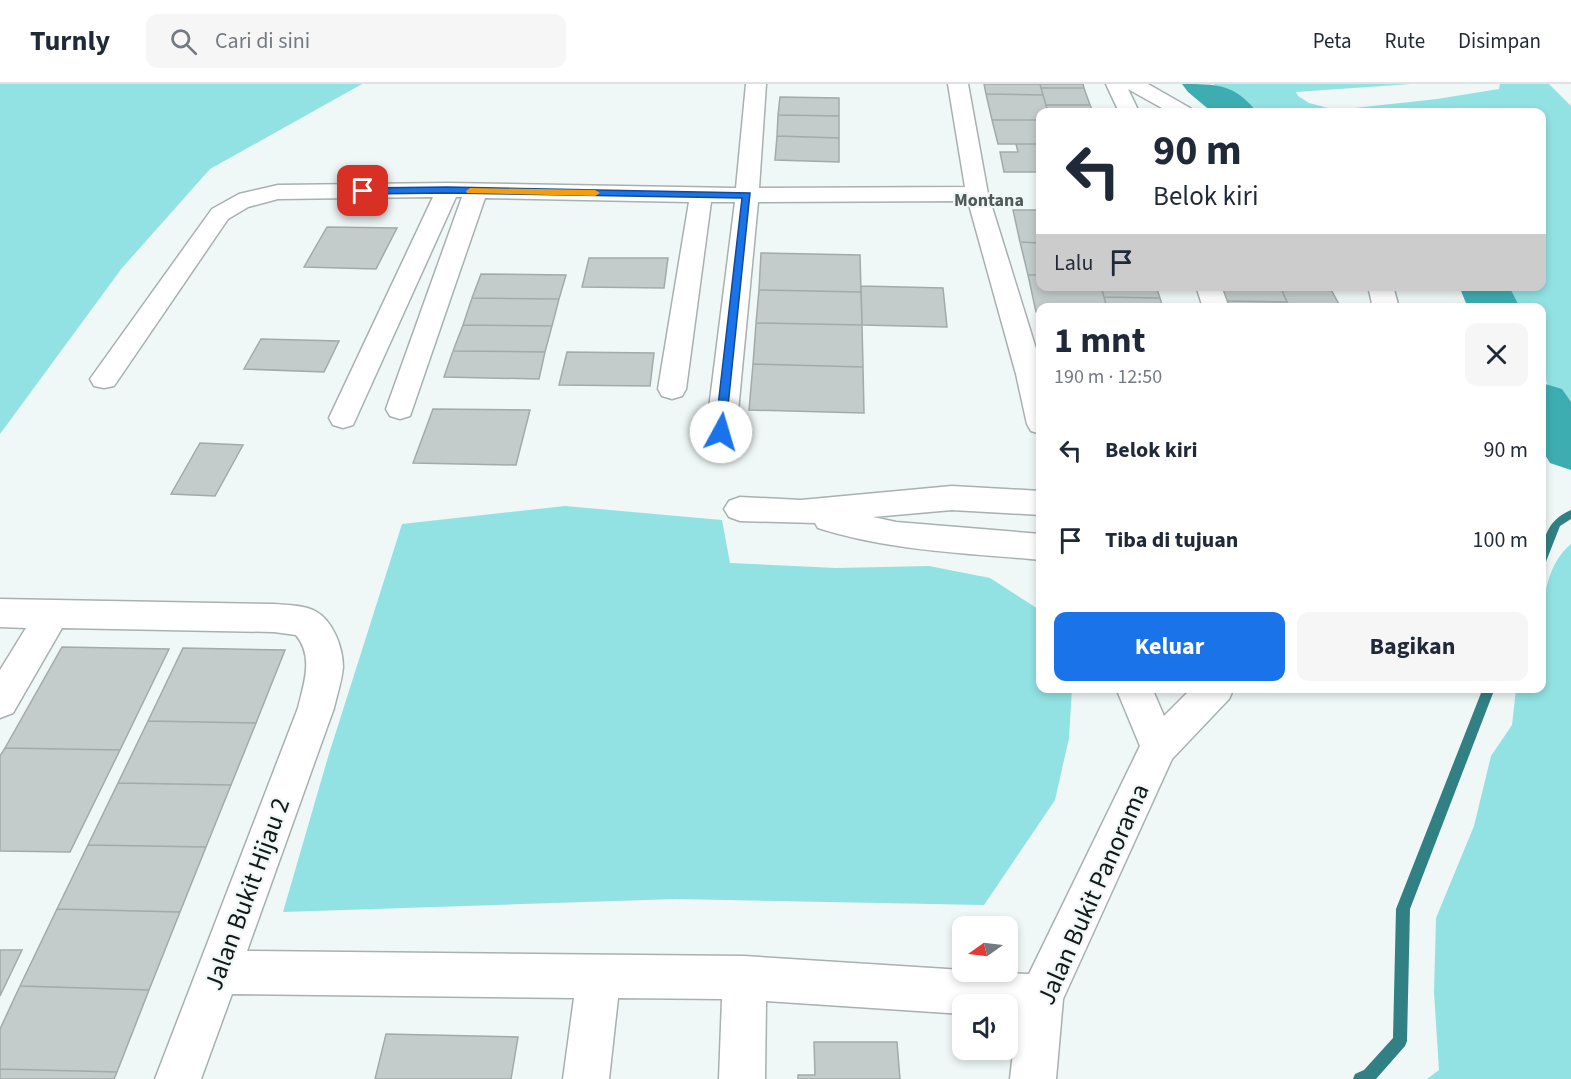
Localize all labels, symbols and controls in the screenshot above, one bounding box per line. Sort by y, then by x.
search box [146,14,566,68]
text: Turnly [30,21,110,61]
icon: search [167,25,200,58]
text: Cari di sini [215,25,310,57]
text: Peta [1313,26,1351,56]
text: Rute [1384,26,1425,56]
text: Disimpan [1458,26,1541,56]
text: 90 m [1153,121,1242,181]
icon: left [1054,132,1132,210]
pin [337,165,388,216]
icon: arrive [346,174,379,207]
text: Belok kiri [1153,177,1259,216]
district label: Montana [954,188,1024,213]
icon: arrive [1105,246,1138,279]
text: Lalu [1054,247,1093,279]
text: 1 mnt [1054,315,1145,366]
button: close [1465,323,1528,386]
text: 190 m · 12:50 [1054,363,1162,391]
position arrow [689,400,753,464]
icon: left [1054,434,1087,467]
text: Belok kiri [1105,434,1198,466]
text: 90 m [1483,434,1528,466]
icon: arrive [1054,524,1087,557]
text: Tiba di tujuan [1105,524,1238,556]
text: 100 m [1473,524,1528,556]
button: Keluar [1054,612,1285,681]
button: Bagikan [1297,612,1528,681]
street label: Jalan Bukit Panorama [1028,777,1158,1011]
street label: Jalan Bukit Hijau 2 [195,793,299,995]
north arrow [952,916,1018,982]
map controls [952,916,1018,1060]
button: sound [952,994,1018,1060]

